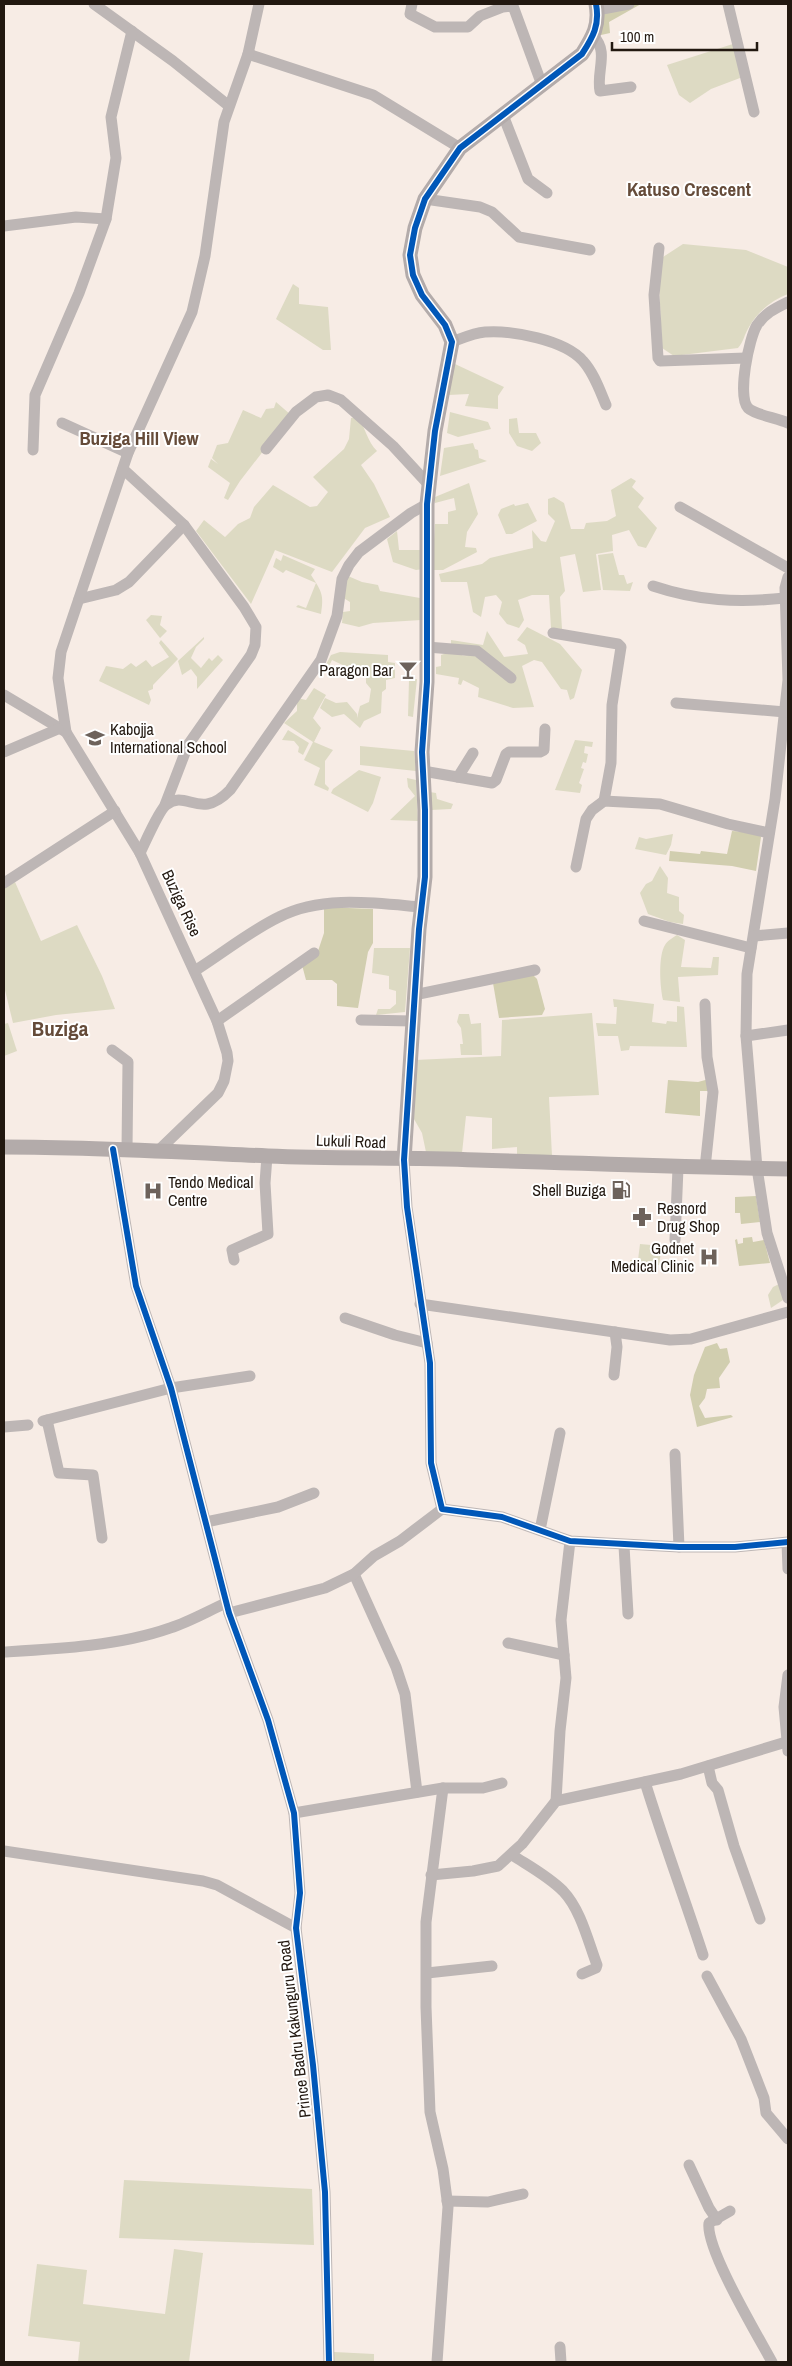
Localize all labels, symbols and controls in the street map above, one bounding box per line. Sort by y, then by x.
scale bar [612,20,757,52]
text: 100 m [620,26,654,47]
district label: Katuso Crescent [627,176,751,202]
district label: Buziga Hill View [79,425,199,451]
place label: Paragon Bar [319,659,394,681]
bar icon: Paragon Bar [397,659,419,681]
place label: Kabojja International School [110,718,227,758]
school or university icon: Kabojja International School [84,727,106,749]
street label: Buziga Rise [157,866,207,940]
district label: Buziga [32,1014,89,1043]
street label: Lukuli Road [316,1129,386,1153]
place label: Tendo Medical Centre [168,1171,253,1211]
place label: Shell Buziga [532,1179,607,1201]
fuel station icon: Shell Buziga [610,1179,632,1201]
hospital icon: Tendo Medical Centre [142,1180,164,1202]
place label: Resnord Drug Shop [657,1197,720,1237]
pharmacy icon: Resnord Drug Shop [631,1206,653,1228]
place label: Godnet Medical Clinic [611,1237,694,1277]
hospital icon: Godnet Medical Clinic [698,1246,720,1268]
street label: Prince Badru Kakunguru Road [272,1939,316,2119]

